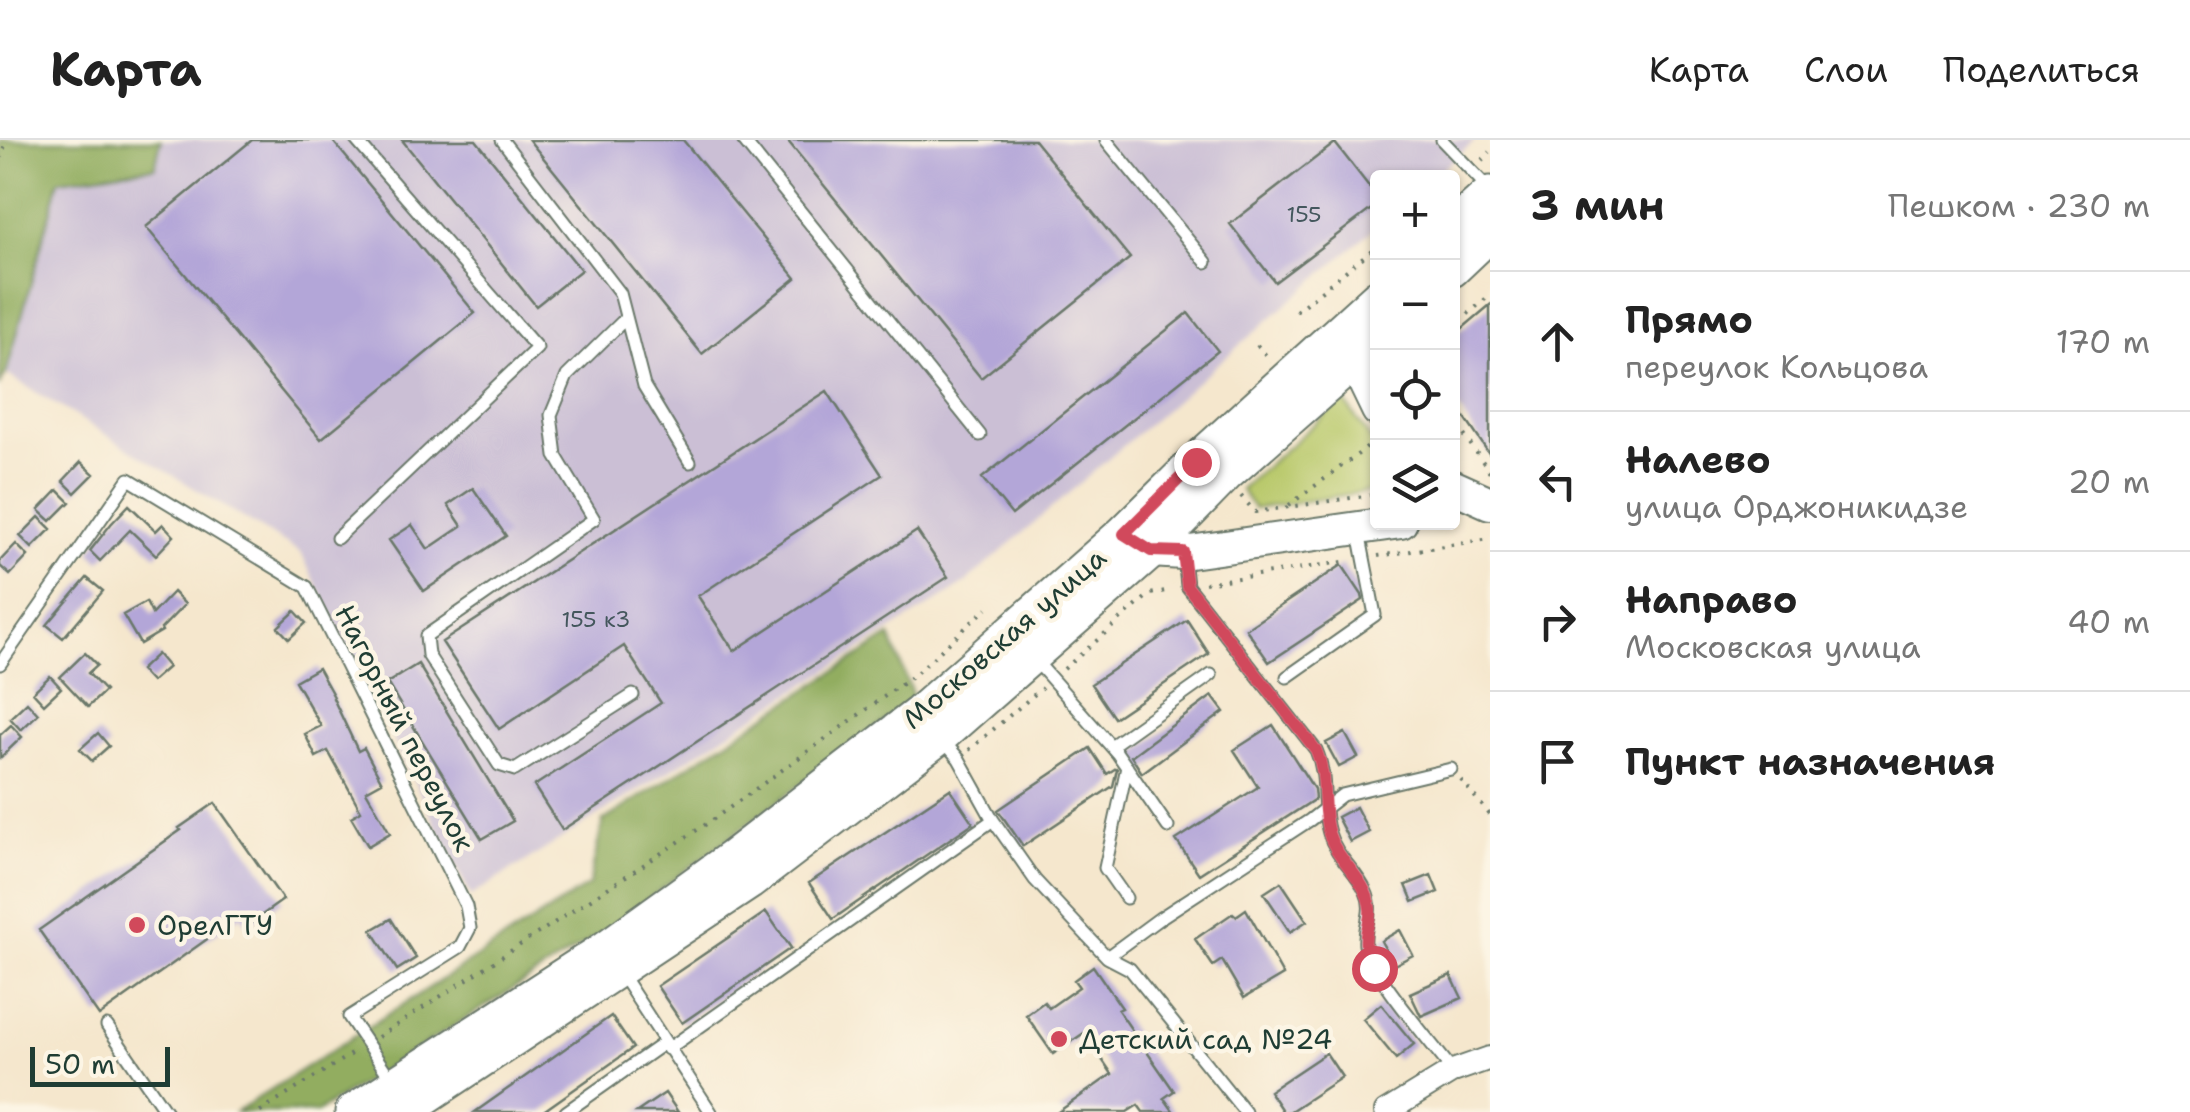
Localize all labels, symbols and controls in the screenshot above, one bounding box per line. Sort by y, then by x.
text: Карта [50,37,202,101]
text: Карта [1649,46,1749,93]
text: Слои [1804,46,1888,93]
text: Поделиться [1943,46,2140,93]
map controls [1370,170,1460,530]
button: + [1370,170,1460,260]
text: 3 мин [1530,177,1665,233]
text: Пешком · 230 m [1888,184,2150,227]
house number: 155 [1286,200,1322,229]
button: − [1370,260,1460,350]
text: Прямо [1625,294,1753,345]
icon: ahead [1530,314,1585,369]
text: 170 m [2056,320,2150,363]
text: переулок Кольцова [1625,345,1928,388]
button: locate [1370,350,1460,440]
text: Налево [1625,434,1771,485]
route end [1174,440,1220,486]
button: layers [1370,440,1460,530]
icon: left [1530,454,1585,509]
text: 20 m [2068,460,2150,503]
text: улица Орджоникидзе [1625,485,1968,528]
street label: Московская улица [894,539,1114,737]
text: Направо [1625,574,1798,625]
icon: right [1530,594,1585,649]
street label: Нагорный переулок [326,598,484,858]
text: 40 m [2067,600,2150,643]
house number: 155 к3 [561,605,631,634]
text: Московская улица [1625,625,1921,668]
icon: arrive [1530,734,1585,789]
text: Пункт назначения [1625,736,1995,787]
place label: ОрелГТУ [157,906,273,944]
marker: ОрелГТУ [126,914,148,936]
route start [1352,946,1398,992]
place label: Детский сад №24 [1079,1020,1332,1058]
marker: Детский сад №24 [1048,1028,1070,1050]
scale bar [30,1042,170,1086]
text: 50 m [45,1045,115,1083]

